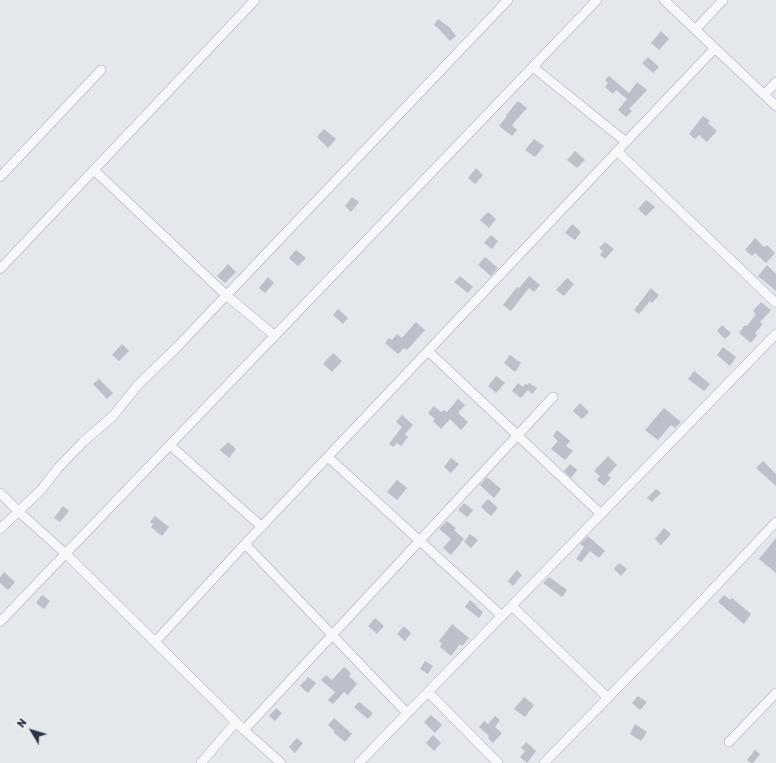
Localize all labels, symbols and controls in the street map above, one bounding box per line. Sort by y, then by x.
north arrow [12,711,52,751]
text: N [15,716,30,730]

